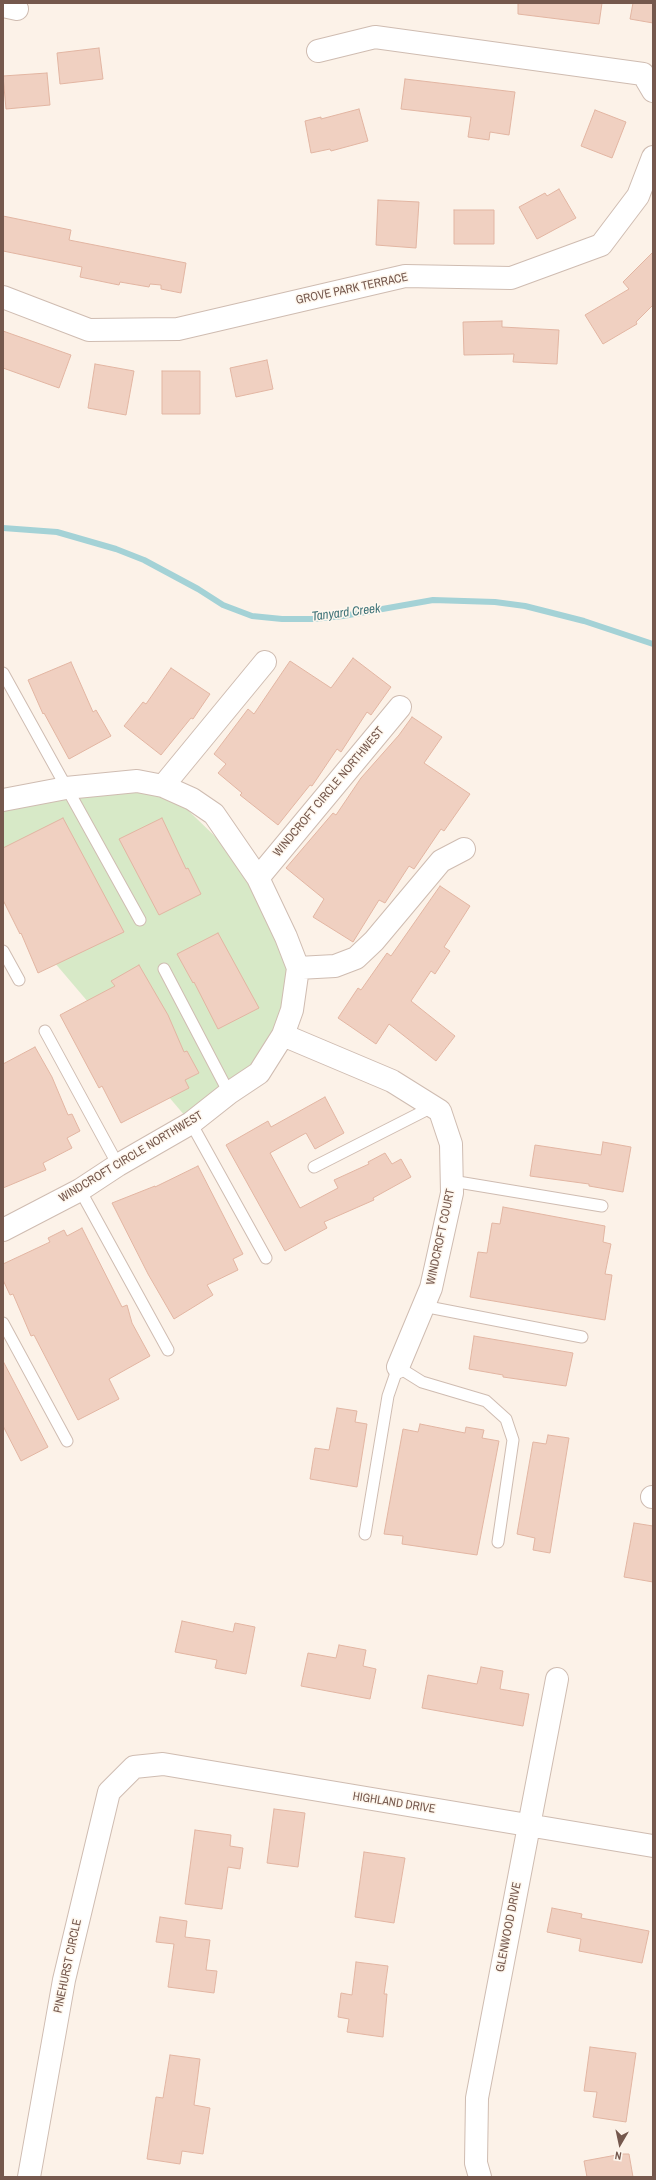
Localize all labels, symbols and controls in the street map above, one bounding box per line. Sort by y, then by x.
street label: GROVE PARK TERRACE [295,270,409,308]
water label: Tanyard Creek [311,601,381,625]
street label: WINDCROFT CIRCLE NORTHWEST [270,724,388,860]
street label: WINDCROFT CIRCLE NORTHWEST [57,1108,205,1206]
street label: WINDCROFT COURT [424,1188,458,1286]
street label: HIGHLAND DRIVE [352,1789,436,1817]
street label: GLENWOOD DRIVE [493,1881,525,1973]
street label: PINEHURST CIRCLE [51,1918,85,2014]
north arrow [600,2124,640,2164]
text: N [614,2148,622,2163]

